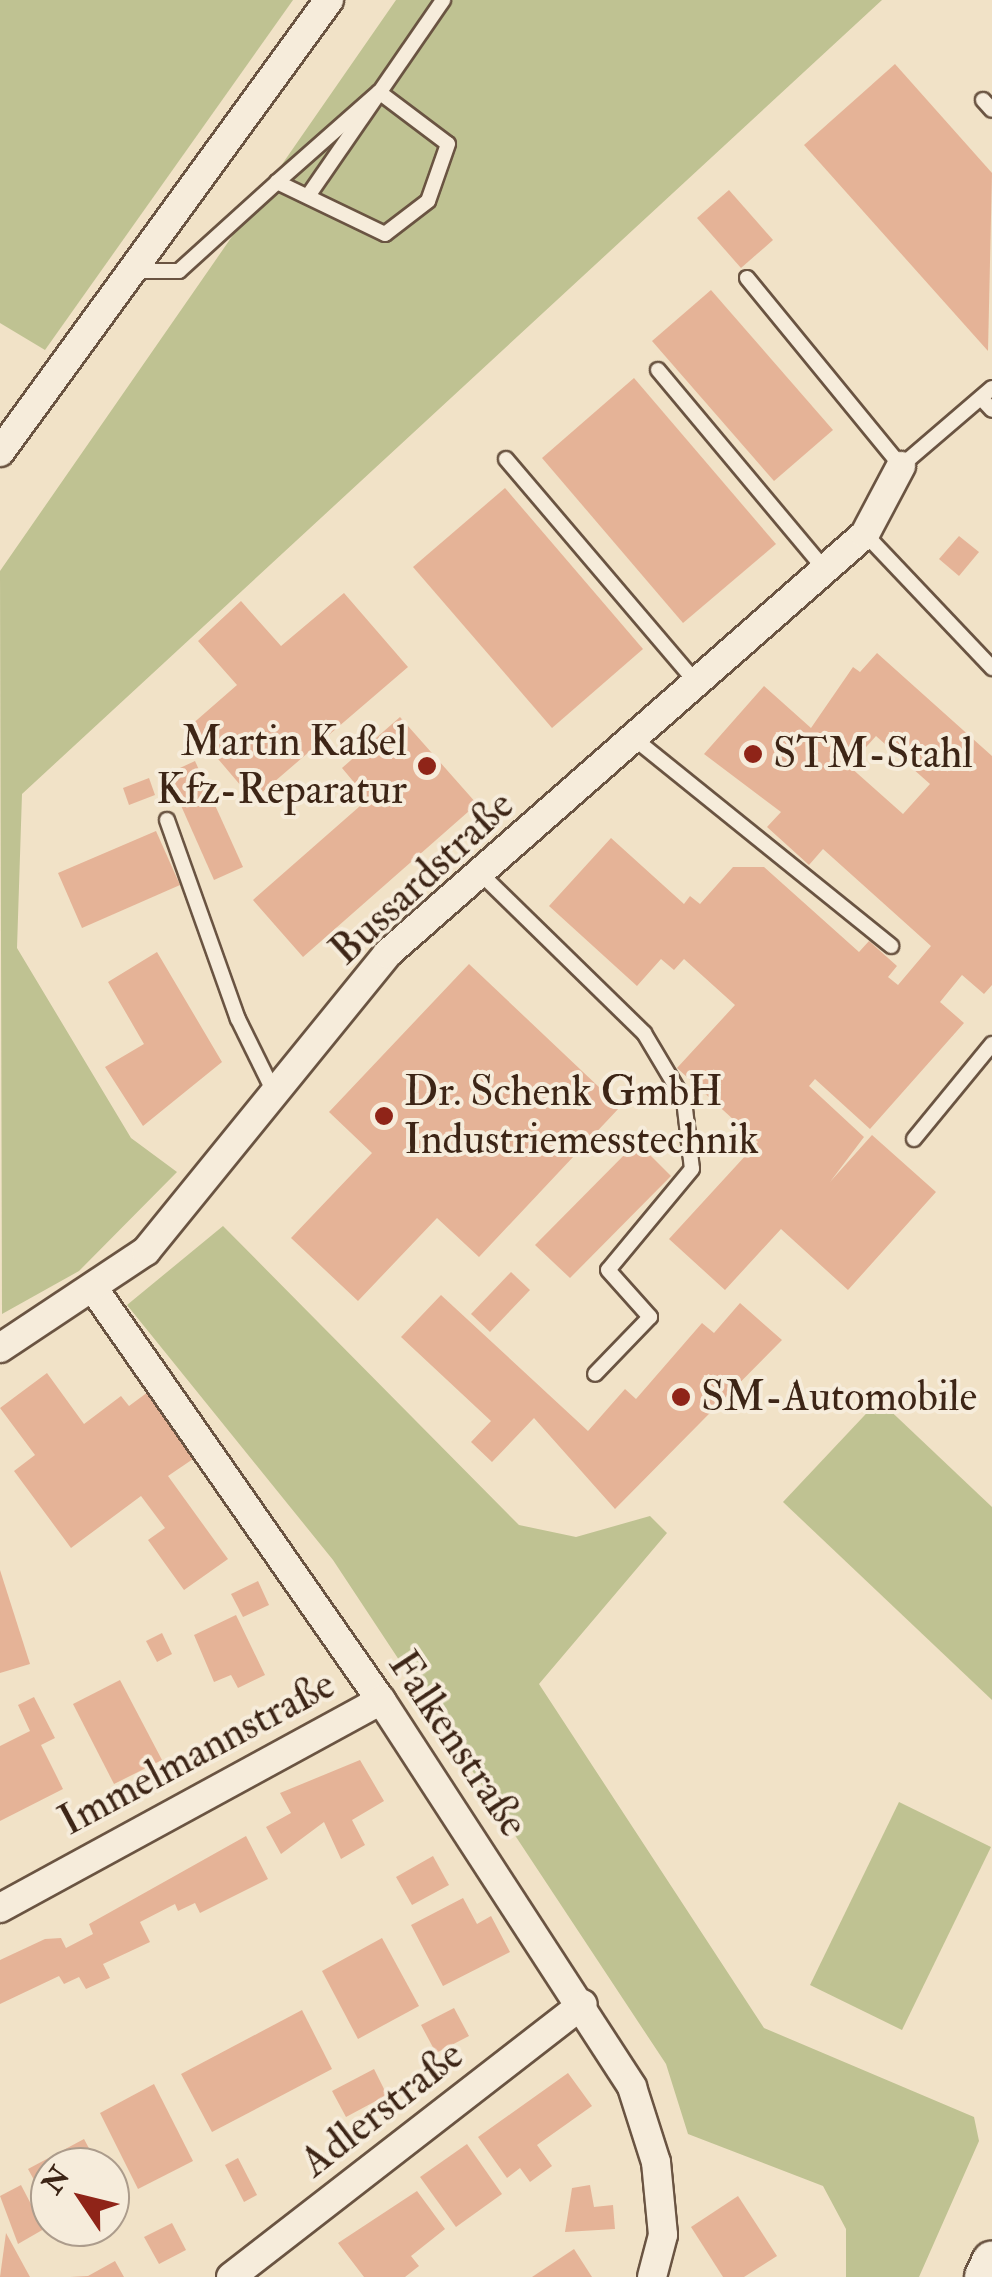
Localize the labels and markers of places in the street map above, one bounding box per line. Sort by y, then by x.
place label: Martin Kaßel Kfz-Reparatur [156,717,407,816]
place label: STM-Stahl [773,729,973,779]
marker: STM-Stahl [742,743,764,765]
marker: Martin Kaßel Kfz-Reparatur [416,755,438,777]
place label: Dr. Schenk GmbH Industriemesstechnik [404,1067,759,1166]
marker: Dr. Schenk GmbH Industriemesstechnik [373,1105,395,1127]
place label: SM-Automobile [701,1372,977,1422]
marker: SM-Automobile [670,1386,692,1408]

